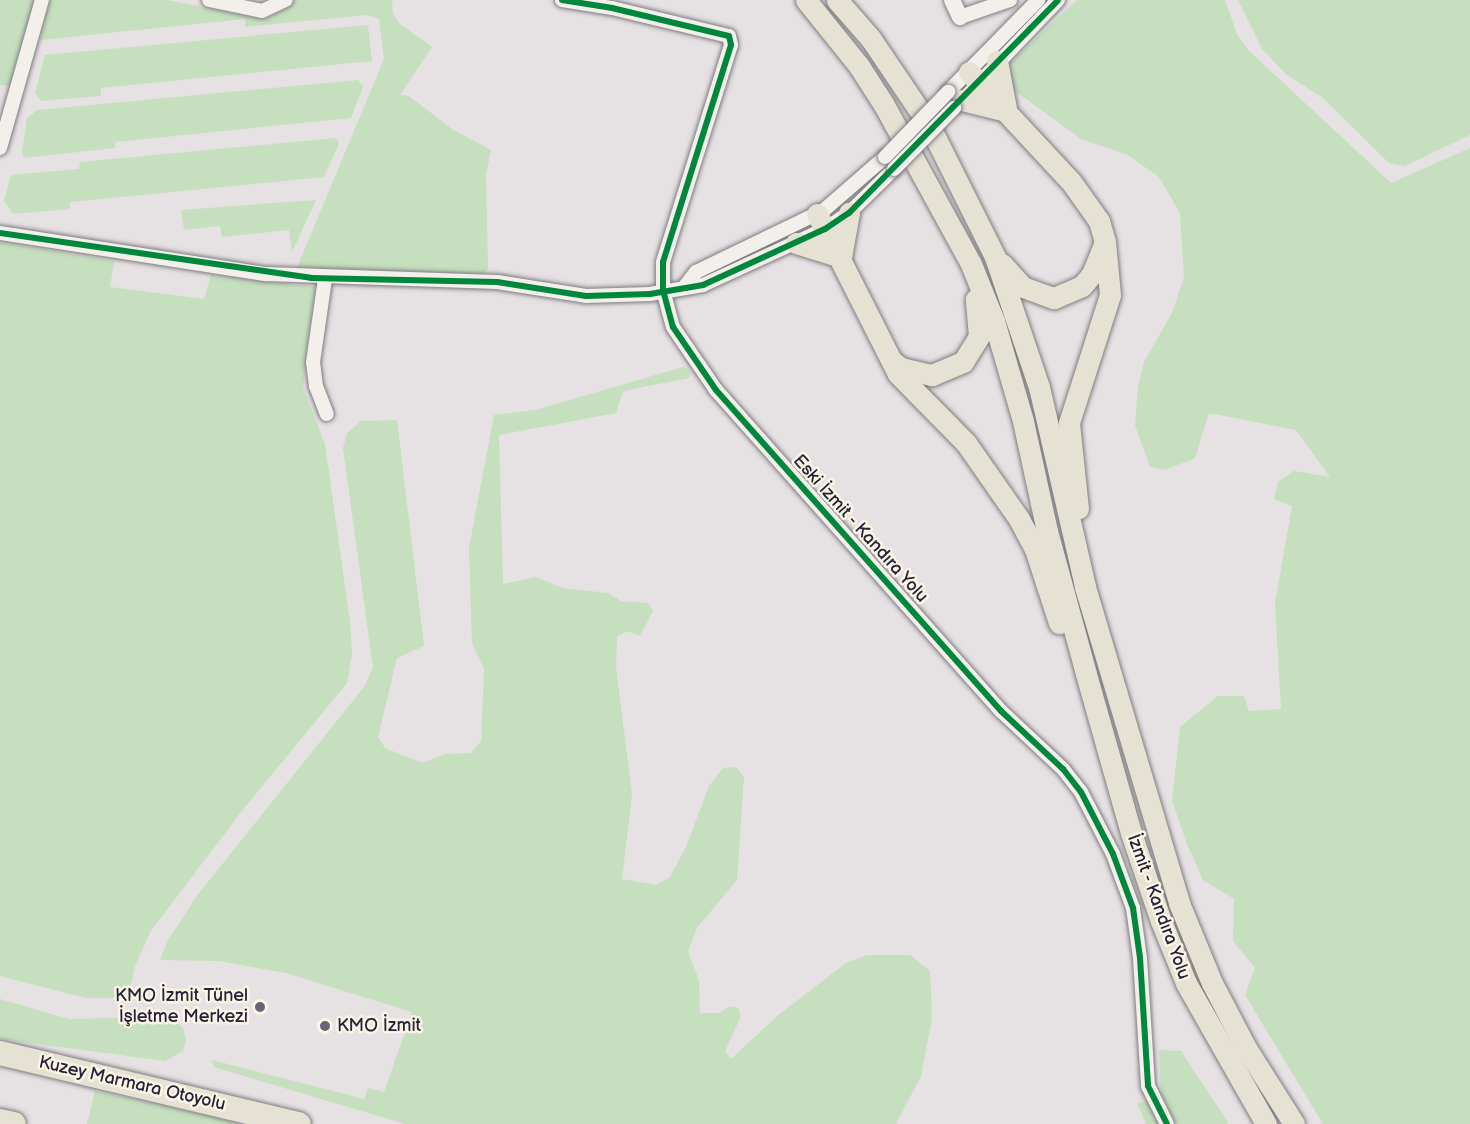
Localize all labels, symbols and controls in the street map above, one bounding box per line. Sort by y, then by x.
street label: Eski İzmit - Kandıra Yolu [787,450,933,608]
street label: İzmit - Kandıra Yolu [1121,830,1195,984]
place label: KMO İzmit Tünel İşletme Merkezi [115,986,248,1028]
marker: KMO İzmit Tünel İşletme Merkezi [253,1000,267,1014]
place label: KMO İzmit [337,1015,421,1037]
marker: KMO İzmit [318,1019,332,1033]
street label: Kuzey Marmara Otoyolu [36,1052,228,1116]

